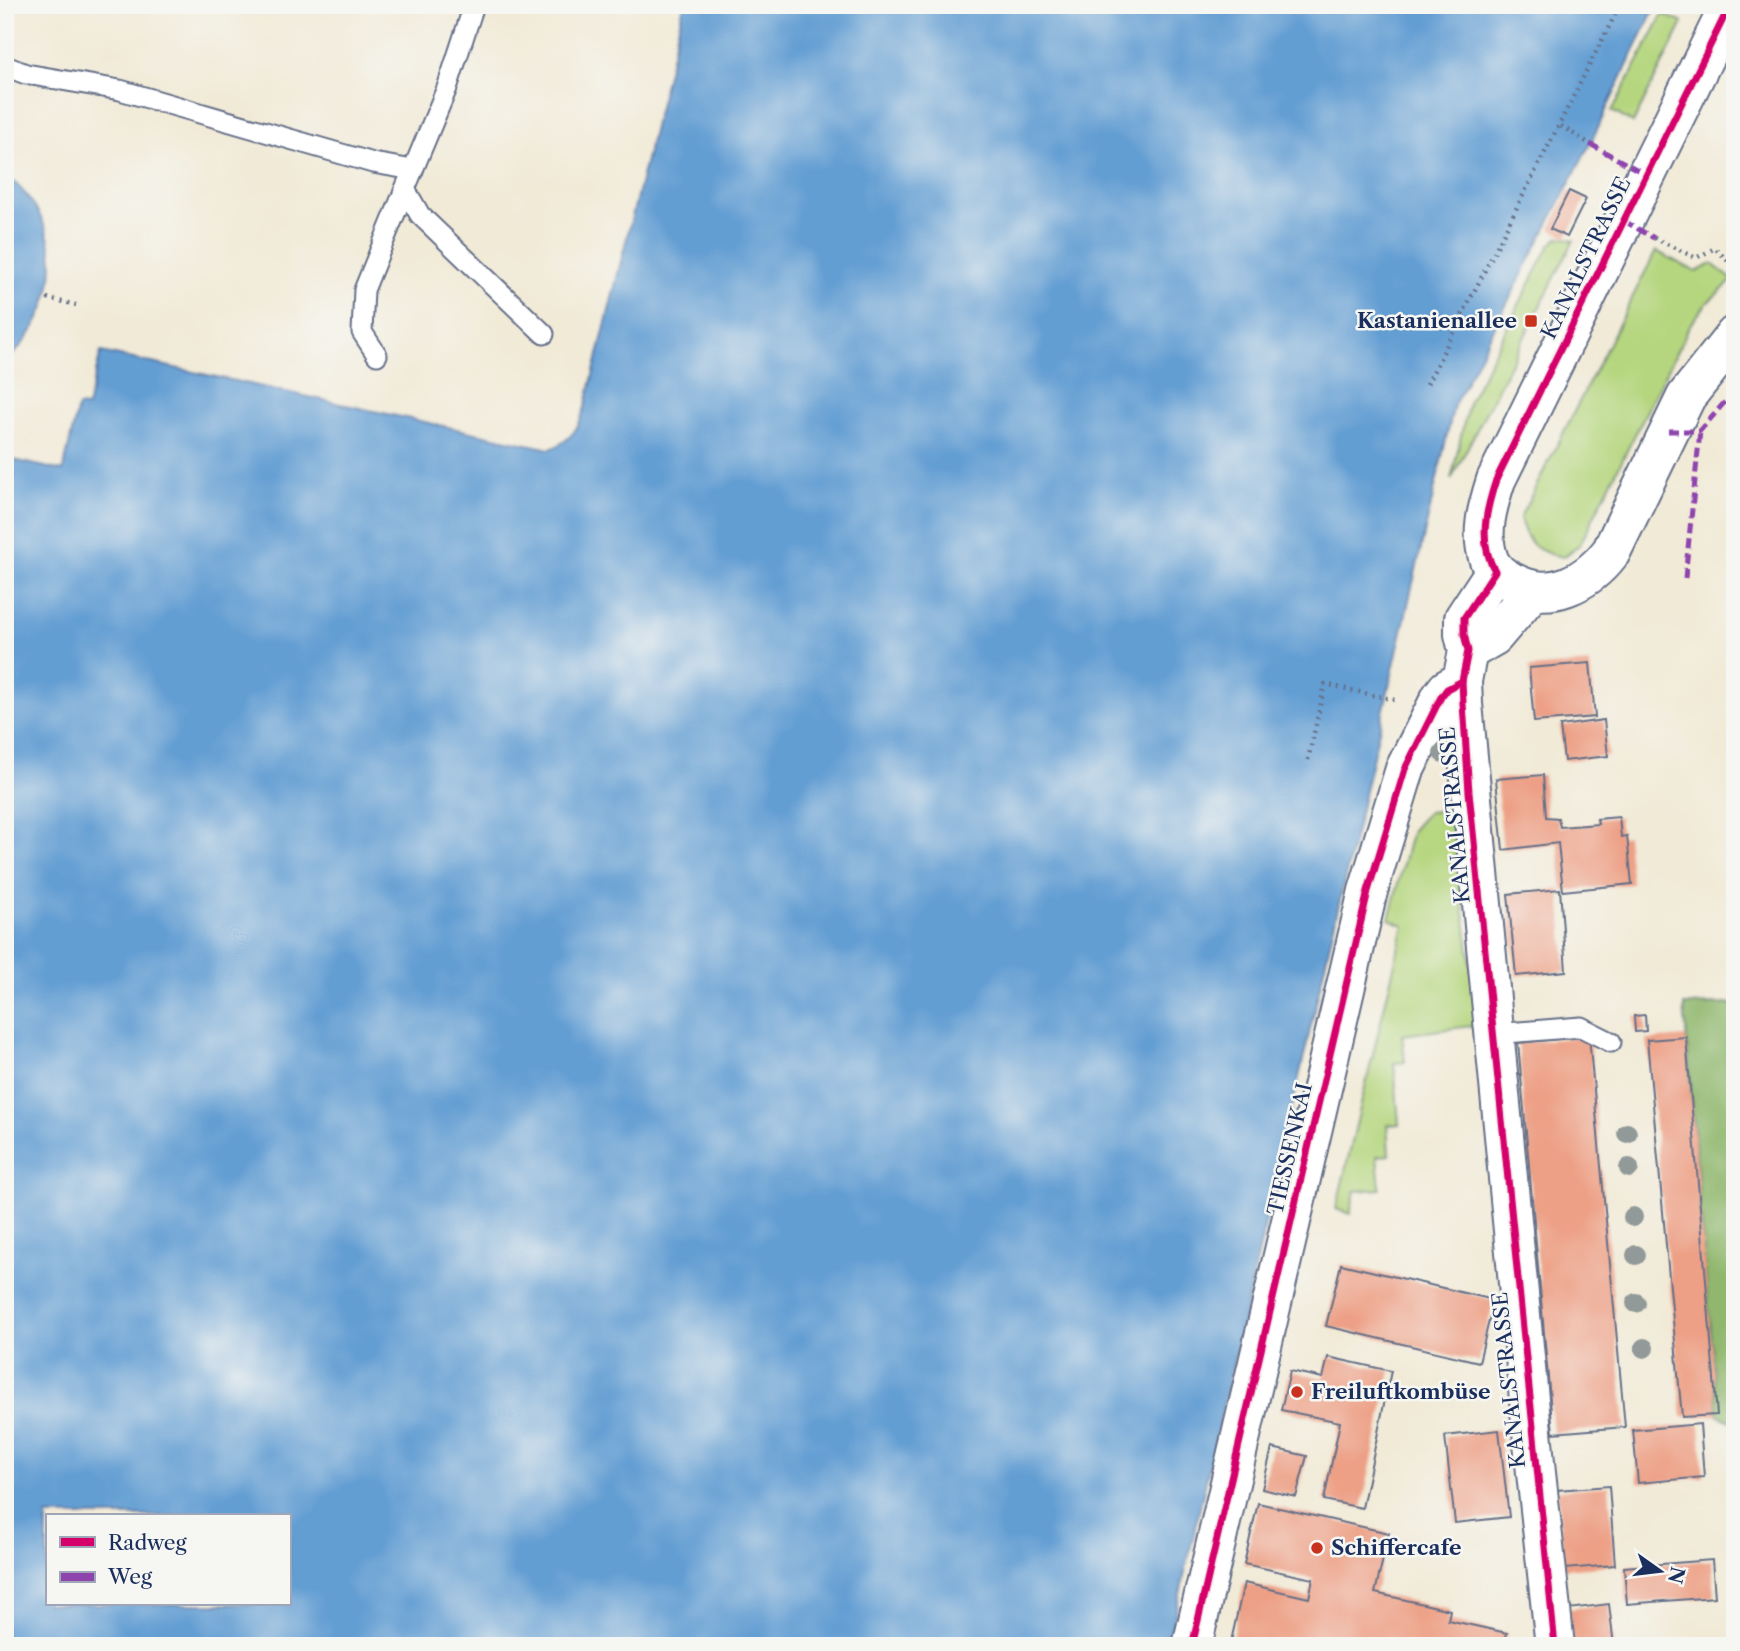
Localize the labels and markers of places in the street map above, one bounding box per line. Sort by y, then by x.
place label: Kastanienallee [1357,308,1517,333]
marker: Kastanienallee [1523,313,1539,329]
place label: Freiluftkombüse [1311,1379,1491,1404]
marker: Freiluftkombüse [1289,1384,1305,1400]
place label: Schiffercafe [1331,1535,1462,1560]
marker: Schiffercafe [1309,1540,1325,1556]

